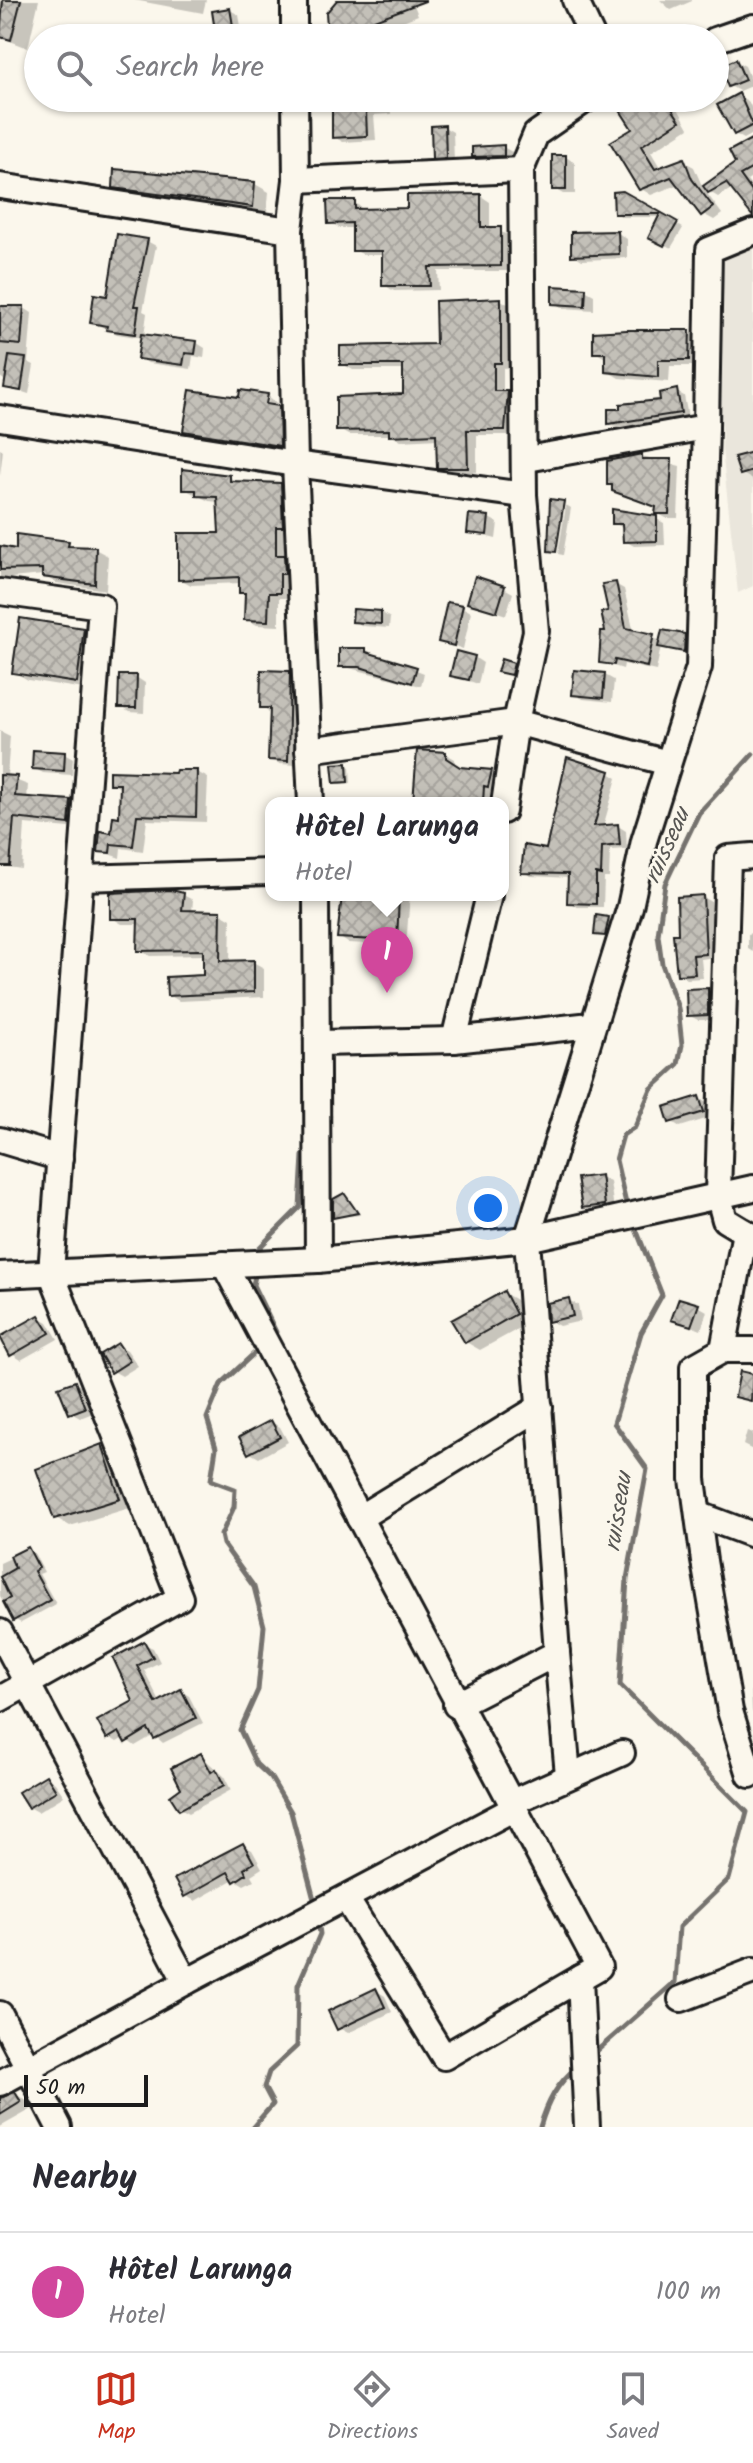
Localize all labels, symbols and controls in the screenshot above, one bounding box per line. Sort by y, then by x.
search box [24,24,729,112]
text: Search here [116,44,264,92]
icon: search [52,46,96,90]
popup [265,797,509,901]
water label: ruisseau [634,800,703,890]
text: Hôtel Larunga [295,804,479,852]
text: Hotel [295,852,352,894]
pin: 1 [361,927,413,993]
your location [468,1188,508,1228]
water label: ruisseau [594,1467,645,1554]
scale bar [24,2071,148,2107]
text: 50 m [36,2071,85,2106]
text: Nearby [32,2152,137,2206]
text: Hôtel Larunga [108,2247,292,2295]
text: 1 [54,2271,62,2313]
text: 100 m [656,2271,721,2313]
text: Hotel [108,2295,165,2337]
tab: Map [94,2367,138,2450]
tab: Directions [327,2367,418,2450]
tab: Saved [607,2367,659,2450]

